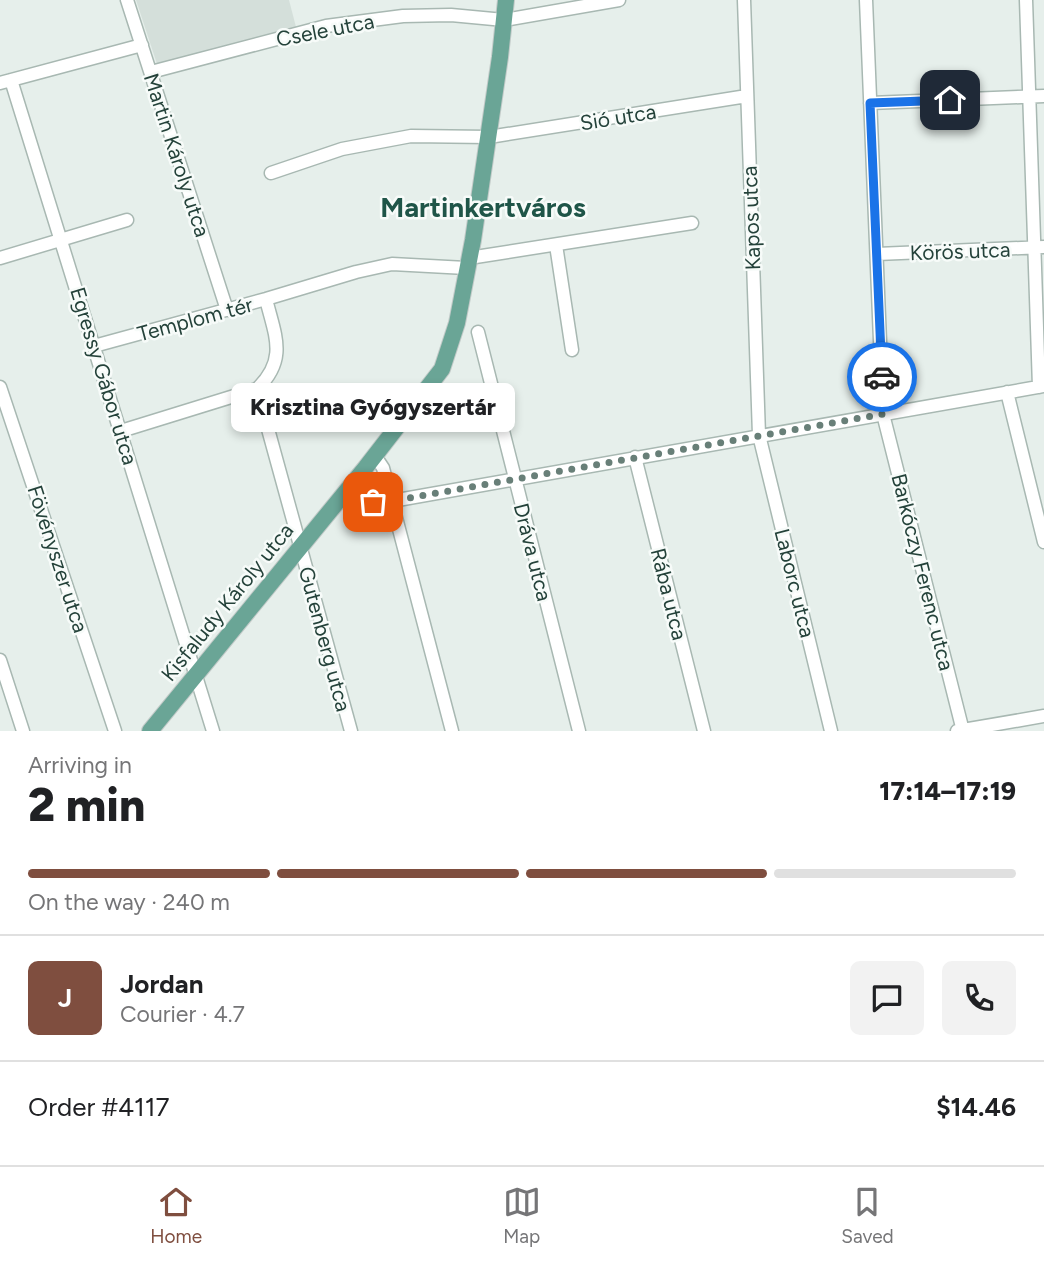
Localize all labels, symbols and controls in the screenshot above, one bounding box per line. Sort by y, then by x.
street label: Csele utca [274,8,376,52]
street label: Martin Károly utca [139,70,215,240]
pin [920,70,980,130]
icon: home [931,81,969,119]
street label: Sió utca [578,99,658,135]
street label: Kapos utca [737,165,765,271]
district label: Martinkertváros [380,190,586,224]
street label: Körös utca [909,237,1011,265]
street label: Egressy Gábor utca [65,284,143,468]
street label: Templom tér [135,292,255,346]
courier [847,342,917,412]
icon: car [863,358,901,396]
callout: Krisztina Gyógyszertár [231,383,515,432]
text: Krisztina Gyógyszertár [250,393,496,421]
street label: Barkóczy Ferenc utca [886,471,960,673]
pin [343,472,403,532]
street label: Fövényszer utca [22,482,94,636]
icon: bag [354,483,392,521]
street label: Dráva utca [509,500,557,604]
street label: Kisfaludy Károly utca [156,518,298,686]
street label: Laborc utca [769,526,821,640]
street label: Rába utca [646,546,692,642]
street label: Gutenberg utca [294,564,356,714]
text: Arriving in [28,751,132,779]
text: 17:14–17:19 [879,775,1016,807]
text: 2 min [28,777,145,833]
text: On the way · 240 m [28,888,230,916]
button: chat [850,961,924,1035]
button: phone [942,961,1016,1035]
text: Jordan [120,968,203,1000]
text: J [58,982,72,1014]
text: Courier · 4.7 [120,1000,245,1028]
text: Order #4117 [28,1091,170,1123]
text: $14.46 [936,1091,1016,1123]
tab: Home [150,1183,202,1248]
tab: Map [503,1183,541,1248]
tab: Saved [841,1183,894,1248]

